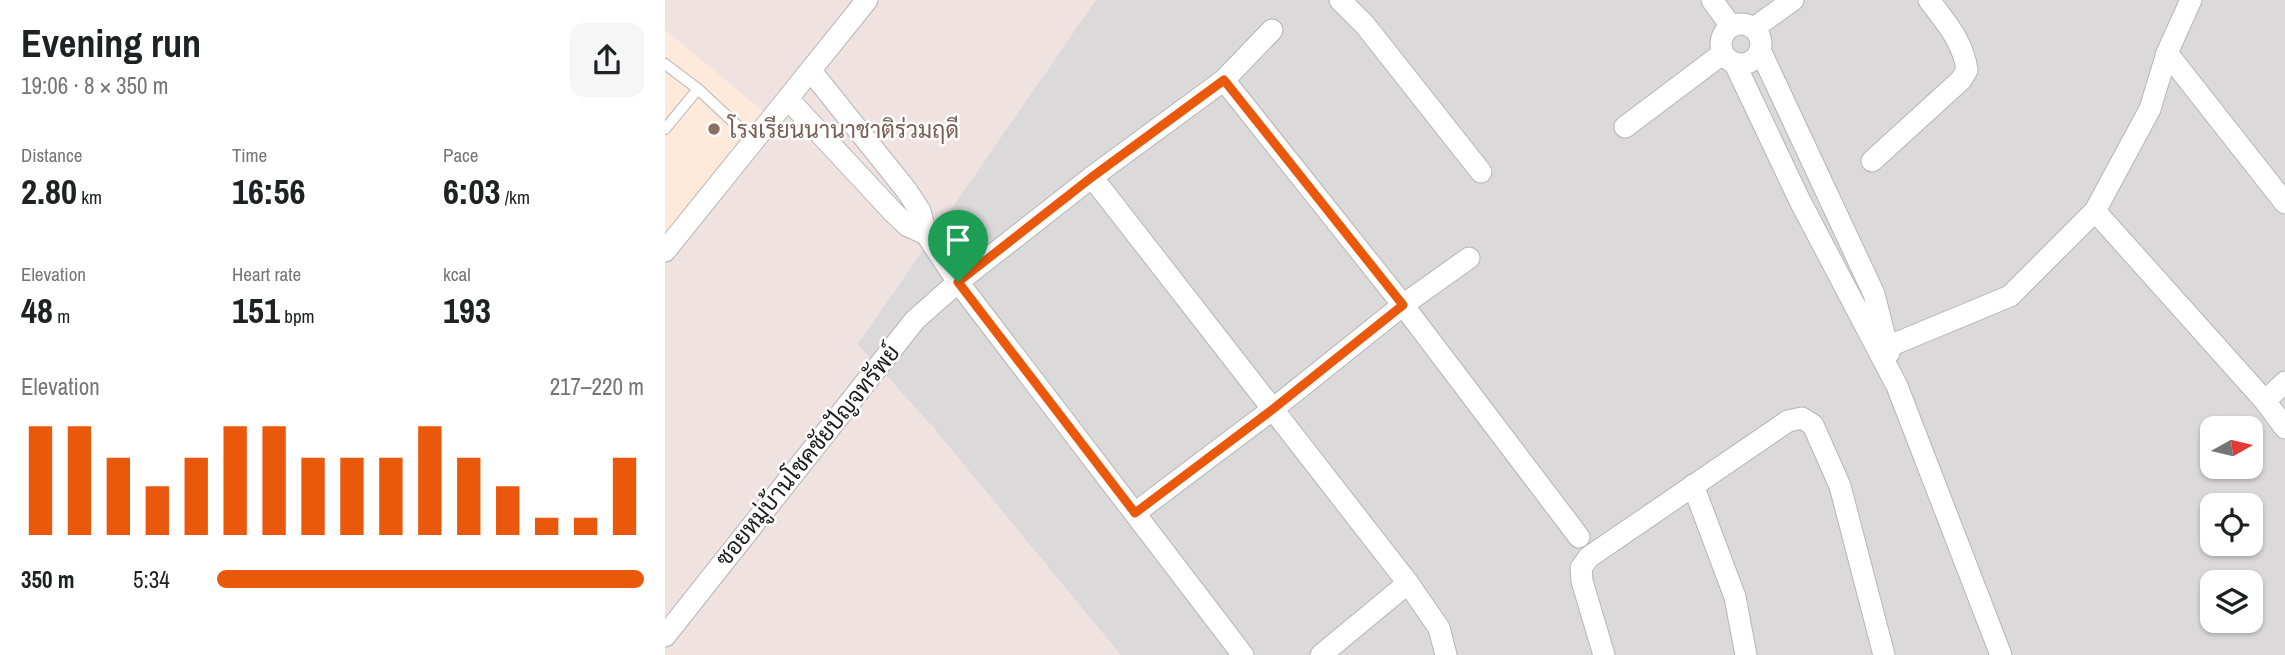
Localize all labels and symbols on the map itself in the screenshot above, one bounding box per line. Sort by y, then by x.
place label: โรงเรียนนานาชาติร่วมฤดี [726,114,959,145]
marker: โรงเรียนนานาชาติร่วมฤดี [706,121,722,137]
pin [928,210,988,282]
street label: ซอยหมู่บ้านโชคชัยปัญจทรัพย์ [708,338,908,574]
north arrow [2200,416,2263,480]

